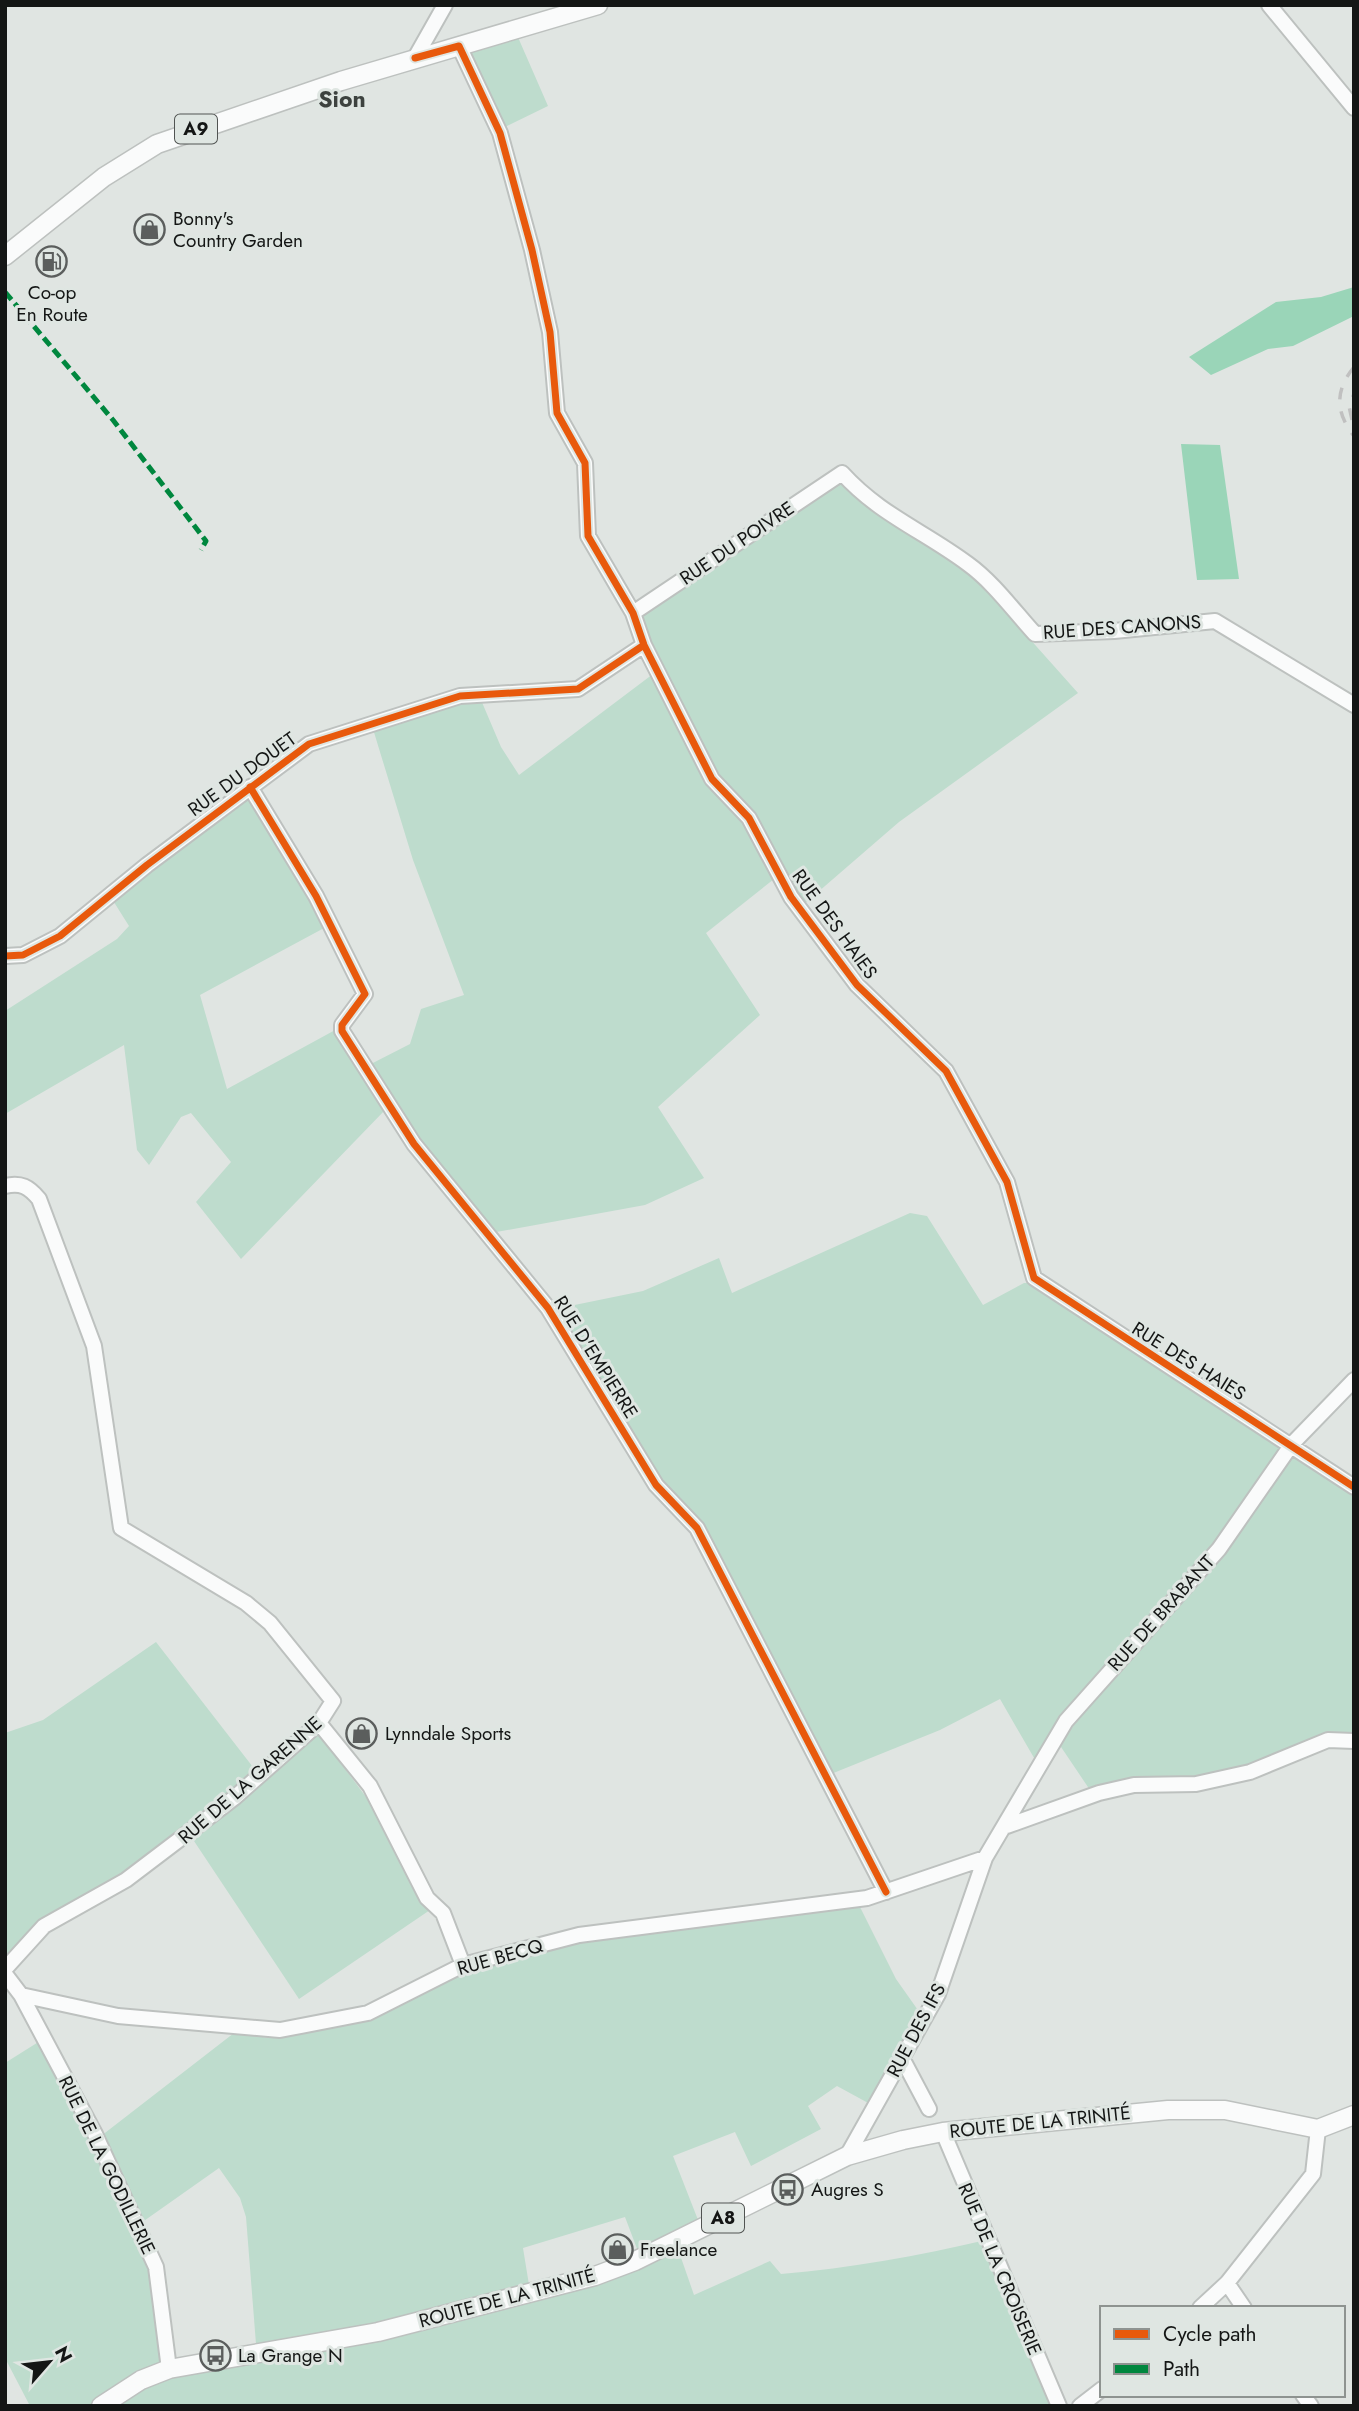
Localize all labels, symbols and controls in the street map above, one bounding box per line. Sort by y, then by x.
district label: Sion [318,82,366,116]
road number: A9 [175,114,217,144]
place label: Bonny's Country Garden [173,205,303,254]
shop icon: Bonny's Country Garden [133,212,167,246]
fuel station icon: Co-op En Route [35,244,69,278]
place label: Co-op En Route [16,279,88,328]
street label: RUE DU POIVRE [674,495,800,591]
street label: RUE DES CANONS [1042,608,1202,646]
street label: RUE DU DOUET [182,725,302,823]
street label: RUE DES HAIES [786,864,884,984]
street label: RUE D'EMPIERRE [547,1290,645,1424]
street label: RUE DES HAIES [1127,1315,1251,1407]
street label: RUE DE BRABANT [1101,1549,1221,1677]
street label: RUE DE LA GARENNE [172,1710,328,1850]
shop icon: Lynndale Sports [345,1716,379,1750]
place label: Lynndale Sports [385,1720,511,1747]
street label: RUE BECQ [454,1932,546,1982]
street label: RUE DES IFS [880,1978,952,2082]
street label: RUE DE LA GODILLERIE [52,2071,162,2259]
street label: ROUTE DE LA TRINITÉ [948,2099,1132,2145]
bus stop icon: Augres S [771,2172,805,2206]
place label: Augres S [811,2176,884,2203]
street label: RUE DE LA CROISERIE [951,2179,1049,2359]
road number: A8 [702,2204,744,2232]
shop icon: Freelance [600,2232,634,2266]
place label: Freelance [640,2236,717,2263]
street label: ROUTE DE LA TRINITÉ [416,2261,598,2335]
legend [1100,2306,1345,2397]
text: Cycle path [1163,2319,1256,2349]
north arrow [14,2327,84,2397]
bus stop icon: La Grange N [198,2338,232,2372]
text: N [48,2341,79,2367]
place label: La Grange N [238,2342,343,2369]
text: Path [1163,2354,1200,2384]

